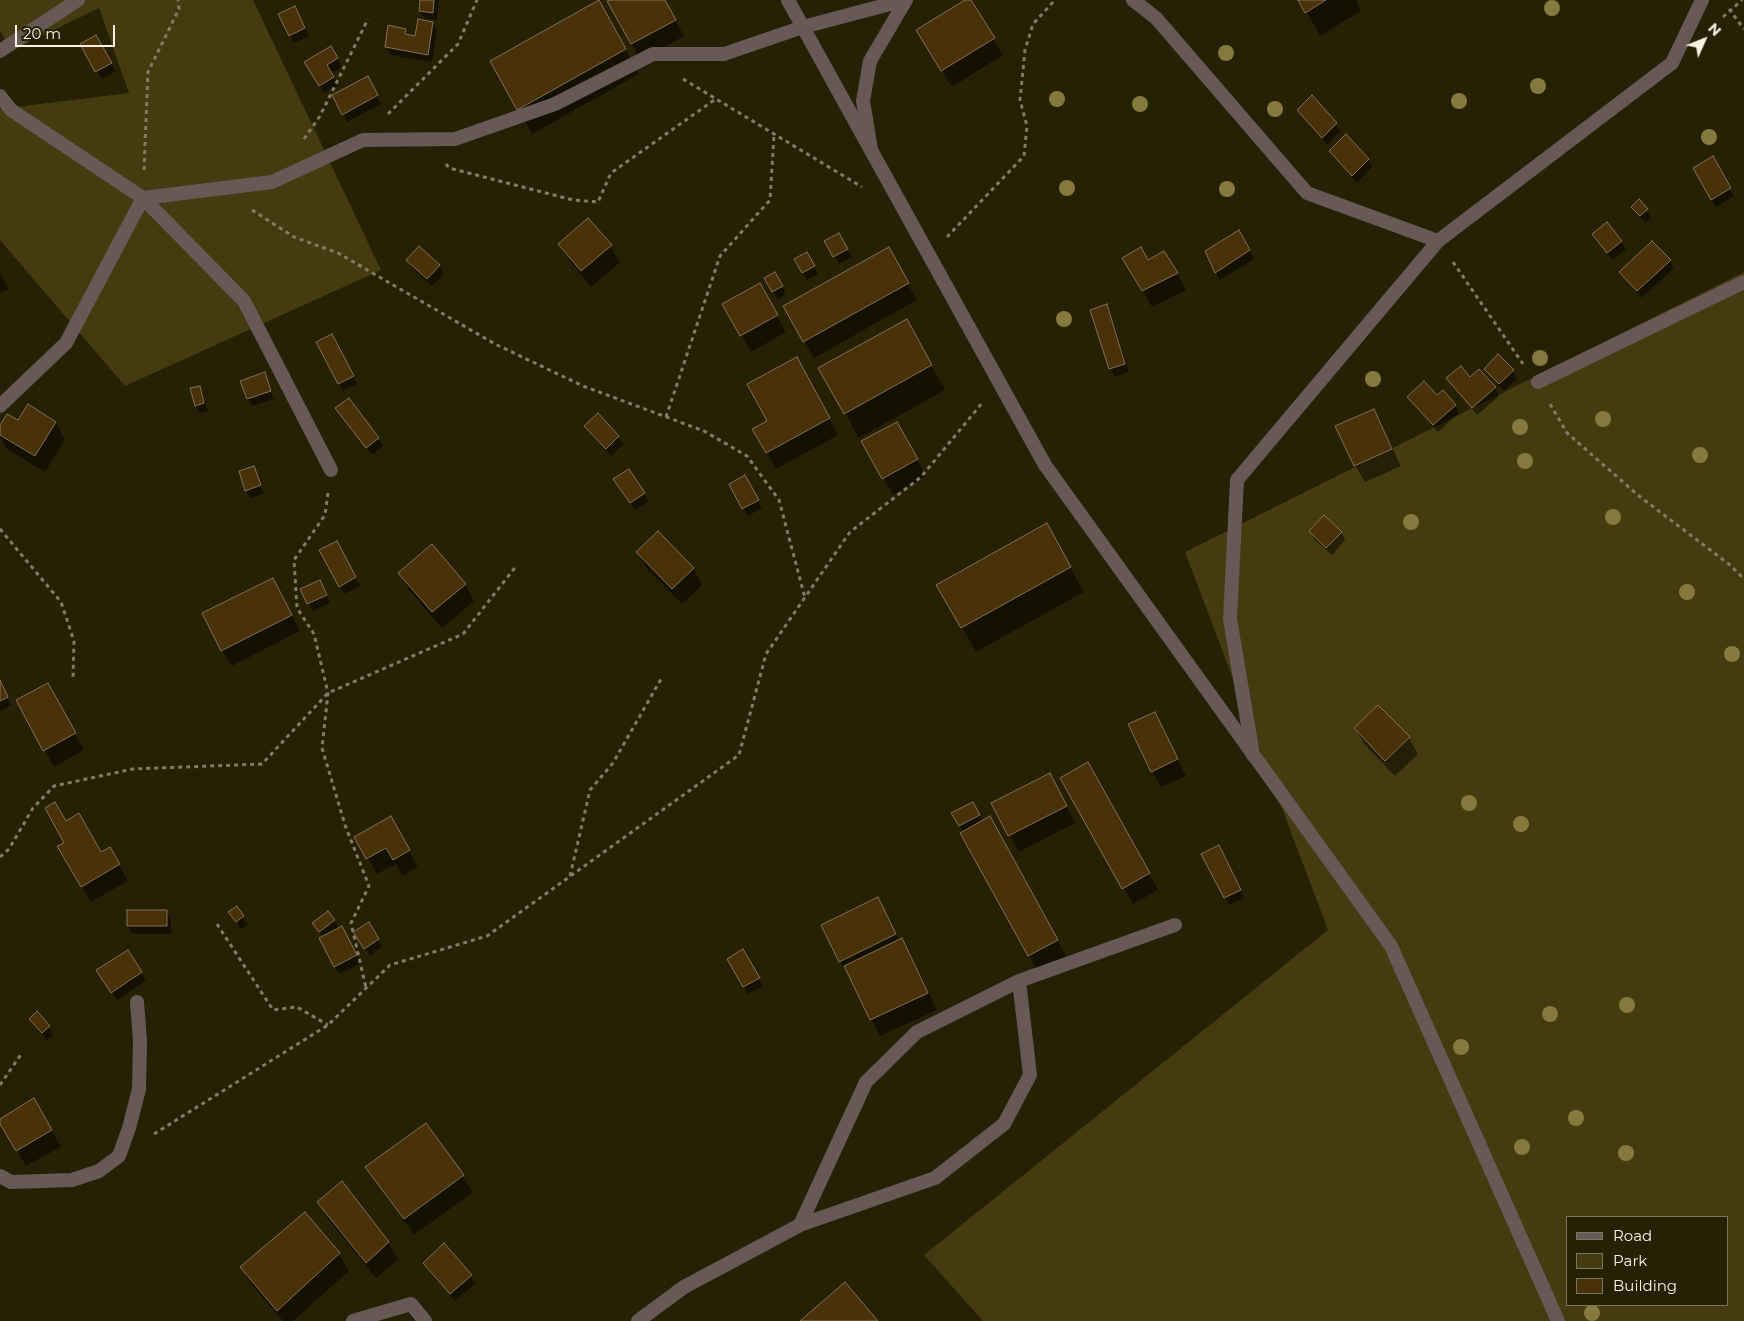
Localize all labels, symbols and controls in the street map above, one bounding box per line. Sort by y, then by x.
scale bar [18,15,118,47]
north arrow [1679,15,1729,65]
text: N [1704,19,1725,40]
text: 20 m [23,24,61,43]
legend [1566,1216,1729,1306]
text: Road [1613,1226,1652,1245]
text: Park [1613,1251,1647,1270]
text: Building [1613,1276,1677,1295]

